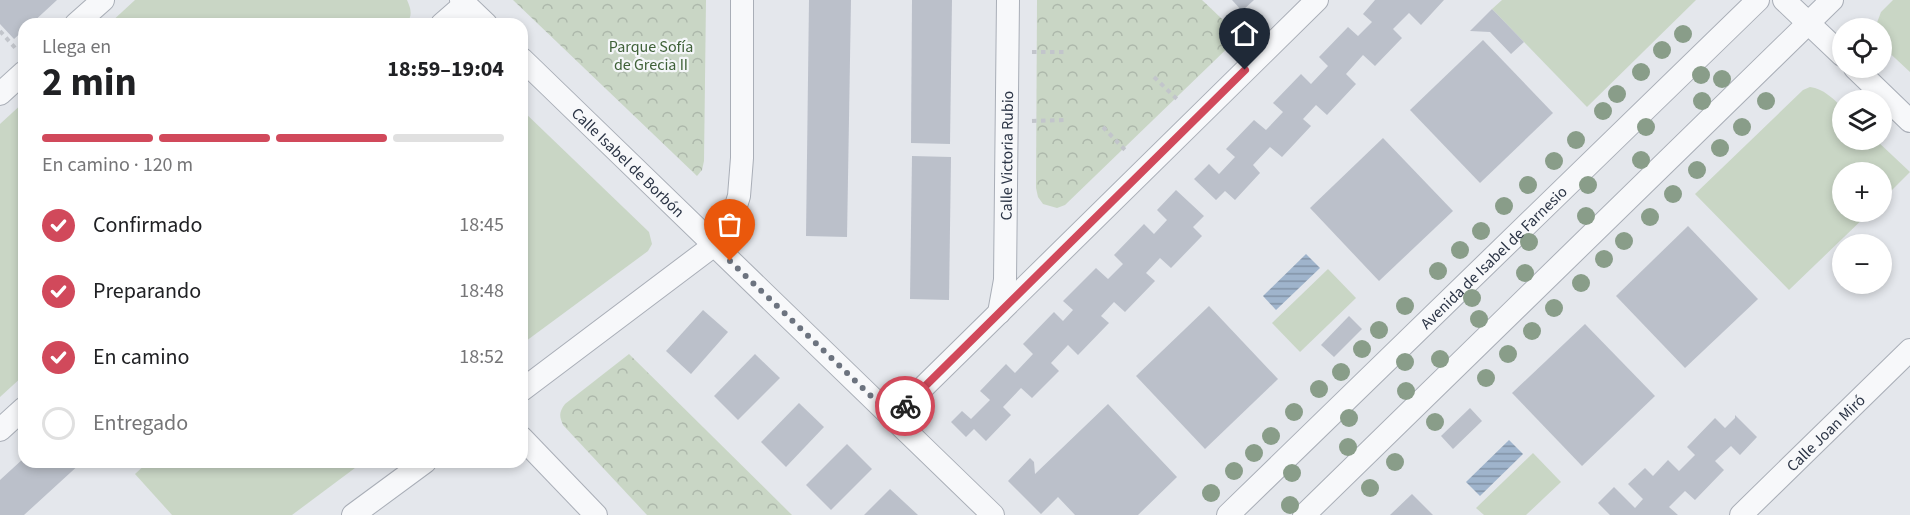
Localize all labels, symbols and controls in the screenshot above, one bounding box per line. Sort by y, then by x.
pin [1219,8,1270,70]
icon: home [1228,17,1261,50]
map controls [1832,18,1892,294]
button: locate [1832,18,1892,78]
text: Llega en [42,33,111,61]
park label: Parque Sofía de Grecia II [609,36,693,76]
text: 18:59–19:04 [387,53,504,85]
text: 2 min [42,55,137,111]
button: layers [1832,90,1892,150]
street label: Calle Victoria Rubio [996,91,1019,221]
street label: Calle Isabel de Borbón [566,103,689,223]
text: En camino · 120 m [42,151,193,179]
button: + [1832,162,1892,222]
street label: Avenida de Isabel de Farnesio [1416,181,1572,334]
pin [704,199,755,261]
icon: bag [713,208,746,241]
icon: check [42,209,75,242]
text: Confirmado [93,209,202,241]
text: 18:45 [459,211,504,239]
button: − [1832,234,1892,294]
icon: check [42,275,75,308]
text: Preparando [93,275,201,307]
text: 18:48 [459,277,504,305]
icon: check [42,341,75,374]
text: En camino [93,341,190,373]
text: 18:52 [459,343,504,371]
courier [875,376,935,436]
icon: bike [889,390,922,423]
street label: Calle Joan Miró [1782,390,1870,477]
text: Entregado [93,407,188,439]

